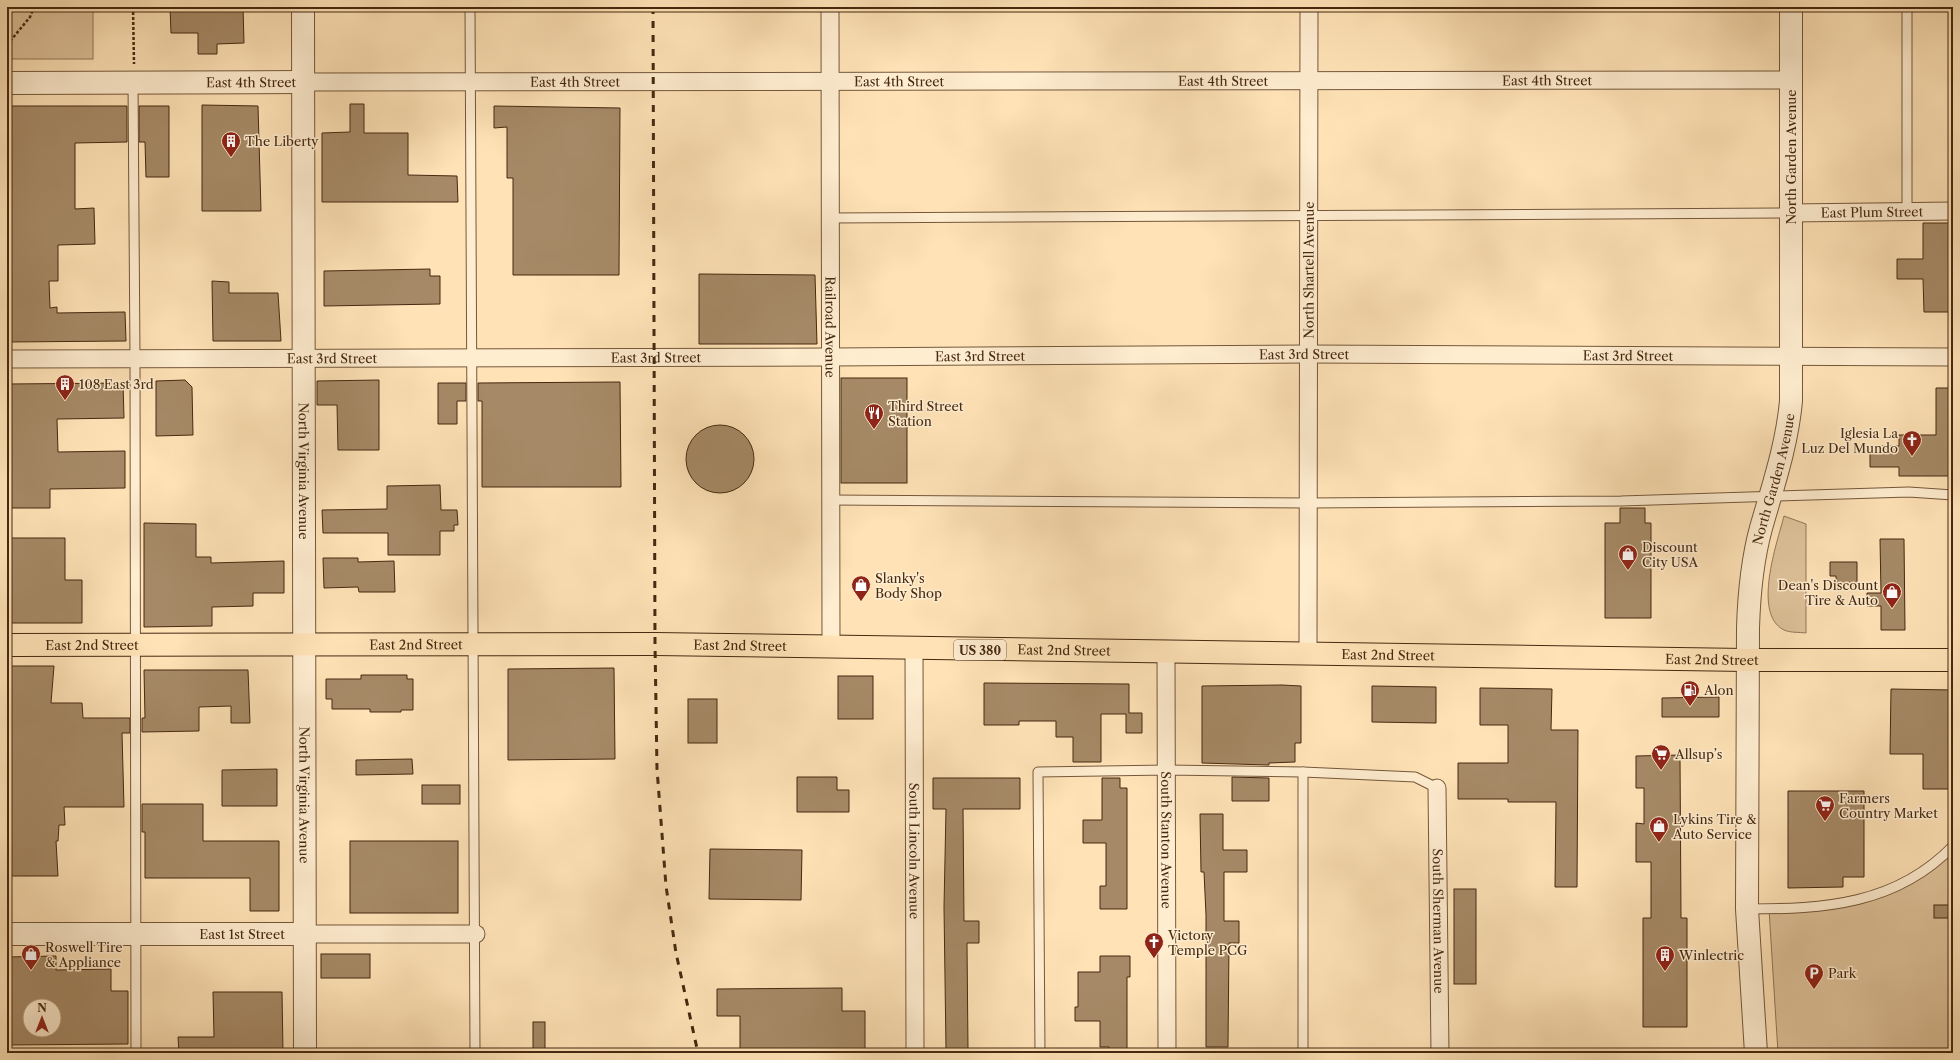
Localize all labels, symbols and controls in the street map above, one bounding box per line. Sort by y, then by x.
street label: East 4th Street [1502,72,1592,88]
street label: East 4th Street [854,73,944,89]
street label: East 4th Street [1178,73,1268,89]
street label: East 4th Street [206,74,296,90]
street label: East 4th Street [530,74,620,90]
street label: North Garden Avenue [1783,89,1799,225]
building icon: The Liberty [220,130,242,158]
place label: The Liberty [245,133,319,149]
street label: North Shartell Avenue [1300,201,1317,339]
street label: East Plum Street [1821,203,1924,221]
street label: Railroad Avenue [822,276,839,378]
street label: East 3rd Street [1259,346,1350,362]
street label: East 3rd Street [1583,347,1674,364]
street label: East 3rd Street [935,348,1026,364]
street label: East 3rd Street [611,349,702,366]
street label: East 3rd Street [287,350,378,366]
building icon: 108 East 3rd [54,373,76,401]
place label: 108 East 3rd [79,376,154,392]
place label: Third Street Station [888,398,964,429]
street label: North Virginia Avenue [296,402,312,540]
restaurant icon: Third Street Station [863,402,885,430]
street label: North Garden Avenue [1749,412,1798,546]
place label: Iglesia La Luz Del Mundo [1801,425,1898,456]
church icon: Iglesia La Luz Del Mundo [1901,429,1923,457]
place label: Discount City USA [1642,539,1698,570]
shop icon: Discount City USA [1617,543,1639,571]
place label: Slanky's Body Shop [875,570,942,601]
shop icon: Slanky's Body Shop [850,574,872,602]
place label: Dean's Discount Tire & Auto [1778,577,1878,608]
shop icon: Dean's Discount Tire & Auto [1881,581,1903,609]
street label: East 2nd Street [369,636,463,652]
street label: East 2nd Street [45,637,139,653]
street label: East 2nd Street [693,637,787,654]
road number: US 380 [954,640,1006,660]
street label: East 2nd Street [1017,641,1111,659]
street label: East 2nd Street [1341,646,1435,663]
street label: East 2nd Street [1665,651,1759,668]
fuel station icon: Alon [1679,679,1701,707]
place label: Alon [1703,682,1734,698]
street label: North Virginia Avenue [296,726,313,864]
supermarket icon: Allsup’s [1650,743,1672,771]
place label: Allsup’s [1674,746,1723,762]
street label: South Stanton Avenue [1158,771,1175,909]
street label: South Lincoln Avenue [906,783,923,919]
place label: Farmers Country Market [1839,790,1938,821]
supermarket icon: Farmers Country Market [1814,794,1836,822]
place label: Lykins Tire & Auto Service [1672,811,1757,842]
shop icon: Lykins Tire & Auto Service [1648,815,1670,843]
street label: South Sherman Avenue [1430,848,1447,994]
street label: East 1st Street [199,926,285,942]
place label: Victory Temple PCG [1167,927,1248,958]
church icon: Victory Temple PCG [1143,931,1165,959]
place label: Roswell Tire & Appliance [45,939,123,970]
shop icon: Roswell Tire & Appliance [20,943,42,971]
building icon: Winlectric [1654,944,1676,972]
place label: Winlectric [1678,947,1744,963]
parking icon: Park [1803,962,1825,990]
place label: Park [1828,965,1857,981]
north arrow [22,998,62,1038]
text: N [37,1001,47,1015]

